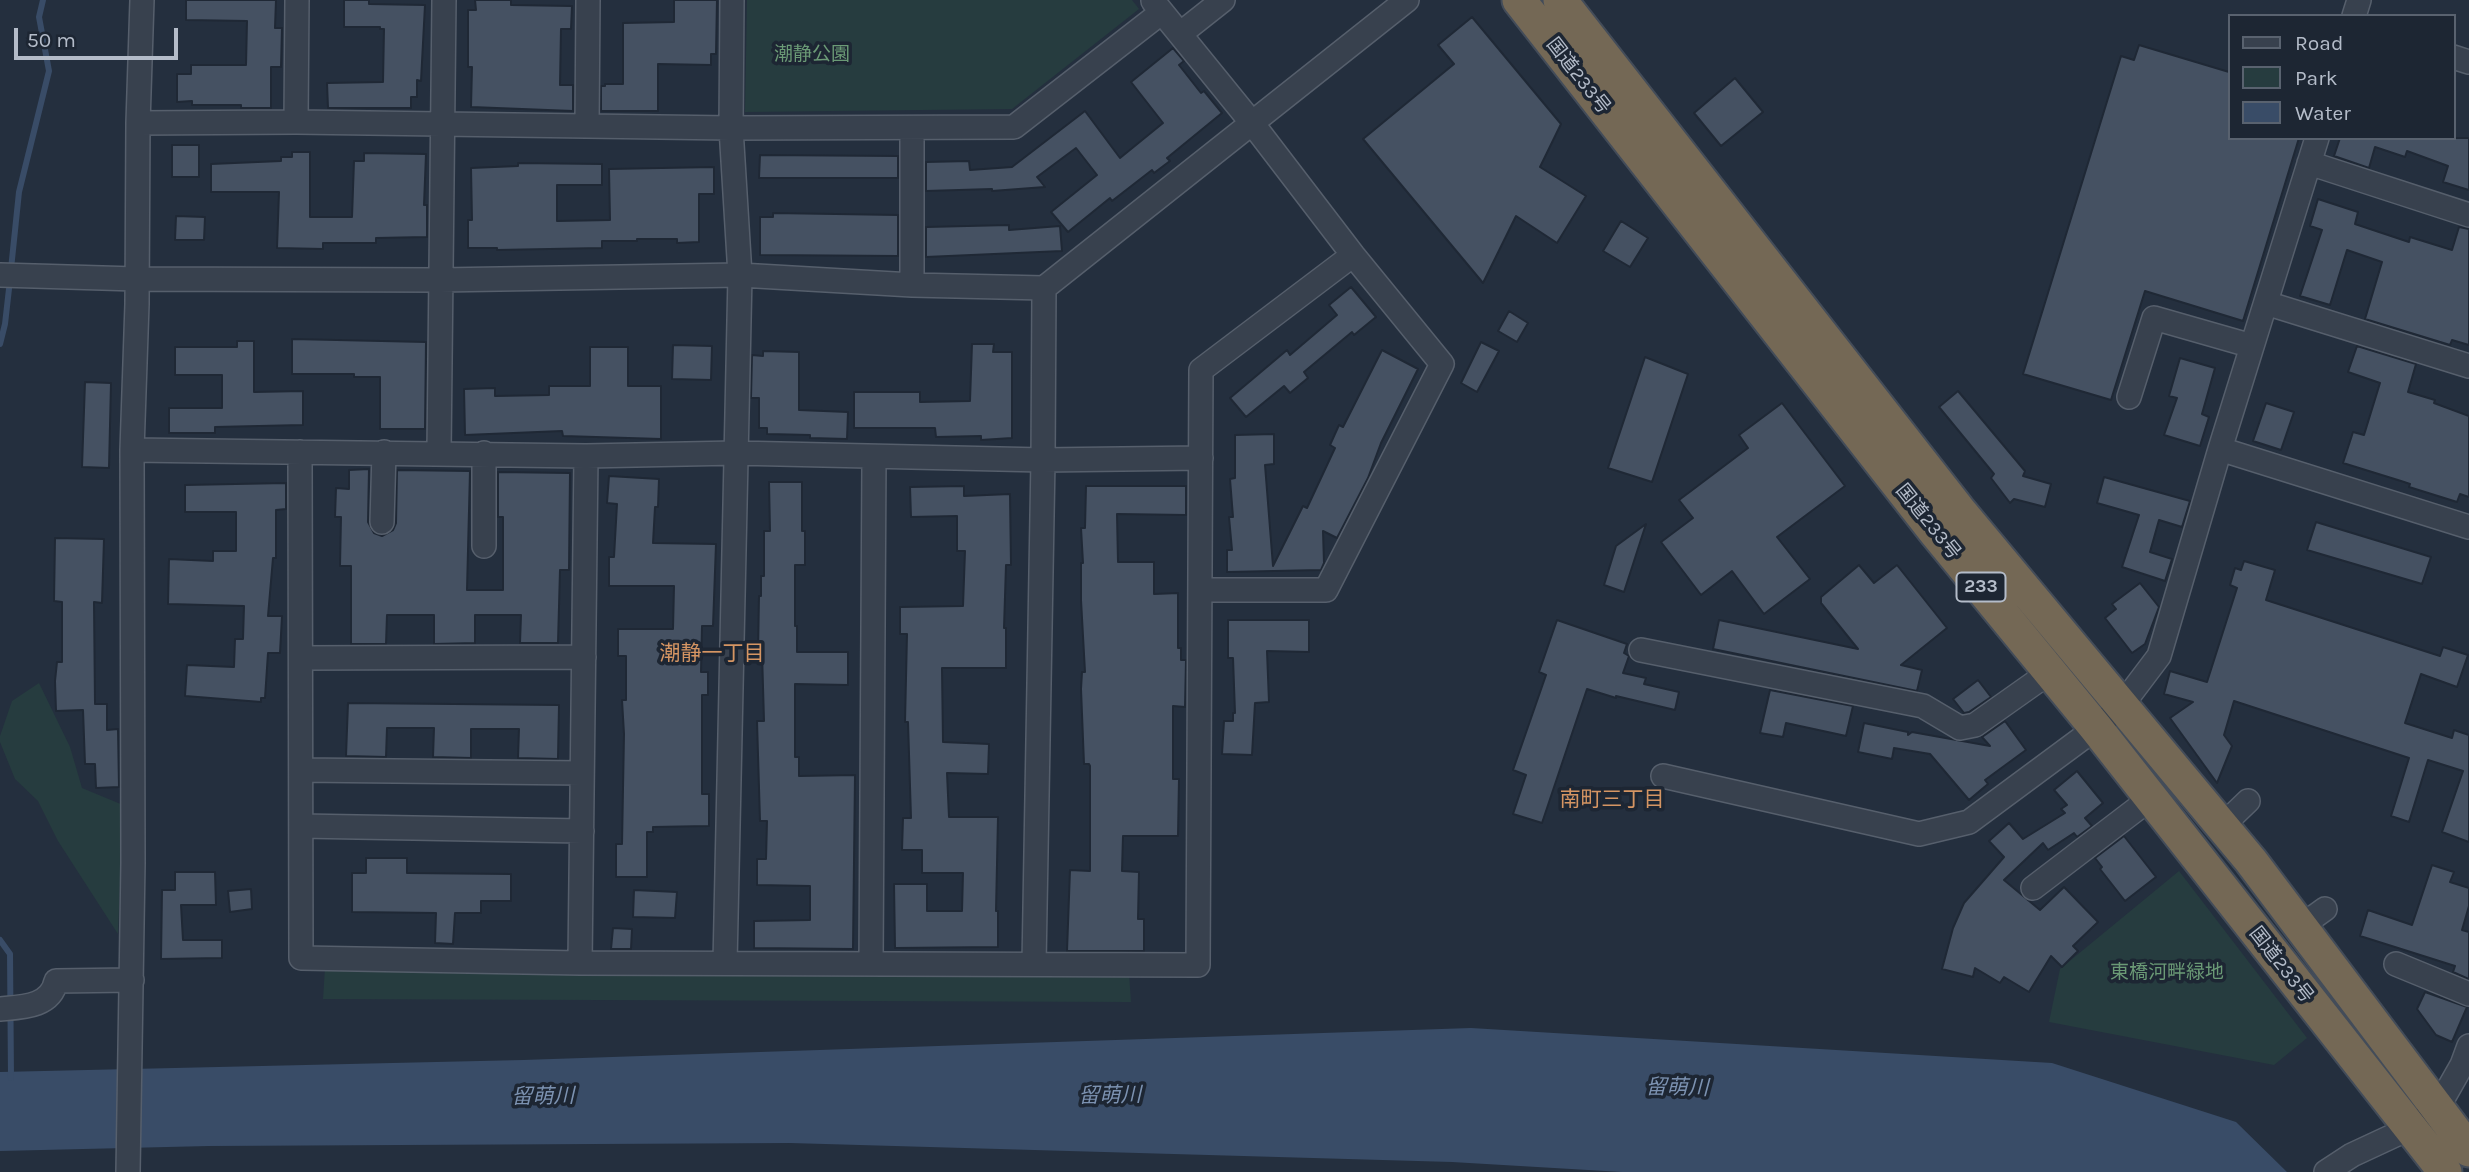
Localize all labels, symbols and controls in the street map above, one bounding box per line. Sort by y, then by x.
scale bar [18,14,182,58]
legend [2228,14,2455,140]
text: 50 m [27,28,76,52]
text: Road [2295,31,2343,55]
street label: 国道233号 [1541,33,1615,119]
park label: 潮静公園 [774,44,850,66]
text: Park [2295,66,2338,90]
text: Water [2295,101,2351,125]
street label: 国道233号 [1891,480,1965,564]
road number: 233 [1956,572,2006,602]
district label: 潮静一丁目 [660,641,764,667]
district label: 南町三丁目 [1560,787,1664,813]
street label: 国道233号 [2244,922,2318,1008]
park label: 東橋河畔緑地 [2110,962,2224,984]
water label: 留萌川 [1645,1075,1709,1101]
water label: 留萌川 [1078,1083,1142,1109]
water label: 留萌川 [511,1084,575,1110]

